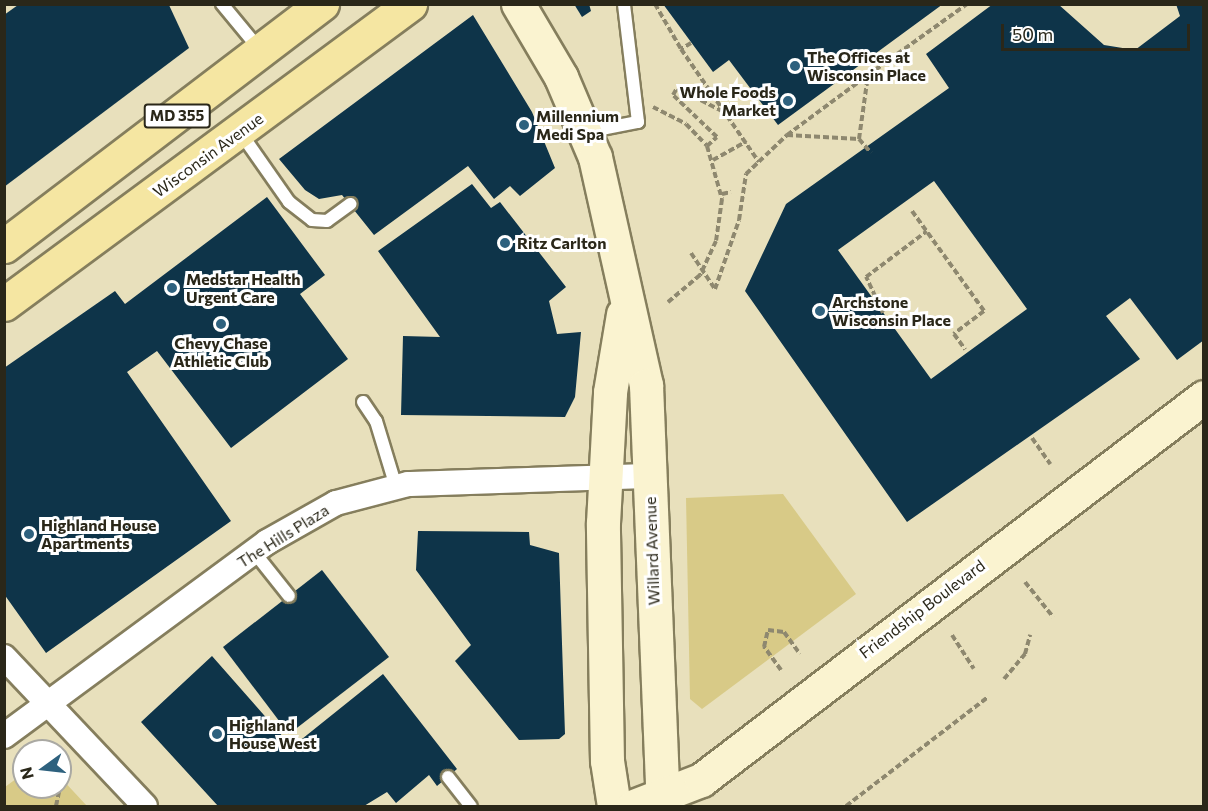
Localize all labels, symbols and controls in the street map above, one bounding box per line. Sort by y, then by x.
scale bar [1004,12,1193,50]
text: 50 m [1012,23,1053,45]
place label: The Offices at Wisconsin Place [807,47,926,85]
marker: The Offices at Wisconsin Place [788,59,802,73]
place label: Whole Foods Market [680,82,776,120]
marker: Whole Foods Market [781,94,795,108]
road number: MD 355 [142,104,212,128]
place label: Millennium Medi Spa [536,106,619,144]
street label: Wisconsin Avenue [149,109,267,201]
marker: Millennium Medi Spa [517,118,531,132]
place label: Ritz Carlton [517,233,606,253]
marker: Ritz Carlton [498,236,512,250]
place label: Medstar Health Urgent Care [186,269,301,307]
marker: Medstar Health Urgent Care [163,279,181,297]
place label: Archstone Wisconsin Place [832,292,951,330]
marker: Archstone Wisconsin Place [813,304,827,318]
marker: Chevy Chase Athletic Club [214,317,228,331]
place label: Chevy Chase Athletic Club [173,333,269,371]
street label: Willard Avenue [641,496,663,606]
street label: The Hills Plaza [234,500,332,572]
place label: Highland House Apartments [41,515,157,553]
marker: Highland House Apartments [22,527,36,541]
street label: Friendship Boulevard [855,556,989,662]
place label: Highland House West [229,715,317,753]
marker: Highland House West [210,727,224,741]
north arrow [12,739,72,799]
text: N [15,765,37,782]

